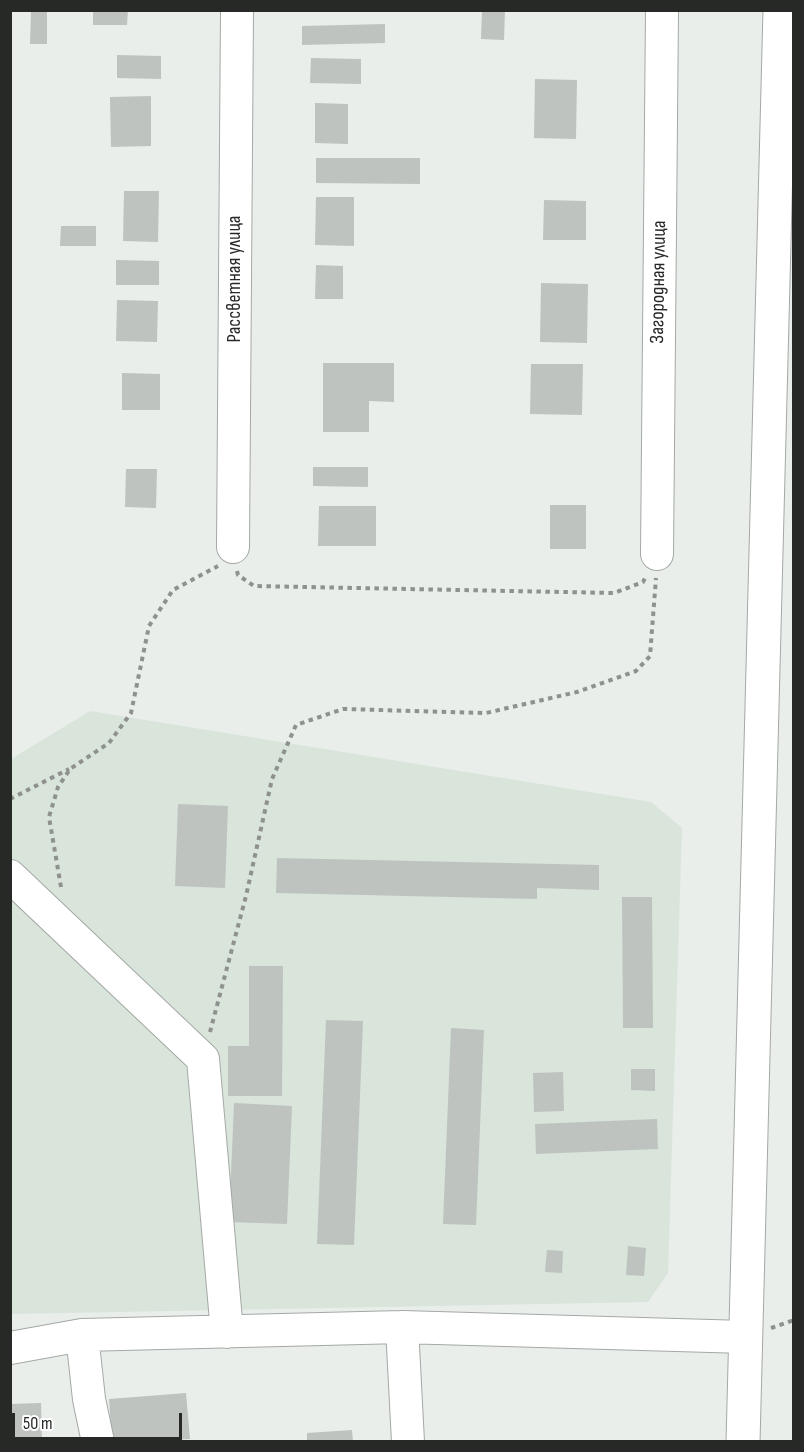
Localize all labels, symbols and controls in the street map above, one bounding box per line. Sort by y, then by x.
street label: Рассветная улица [223,215,247,343]
street label: Загородная улица [646,220,672,344]
scale bar [15,1401,184,1439]
text: 50 m [23,1413,53,1434]

